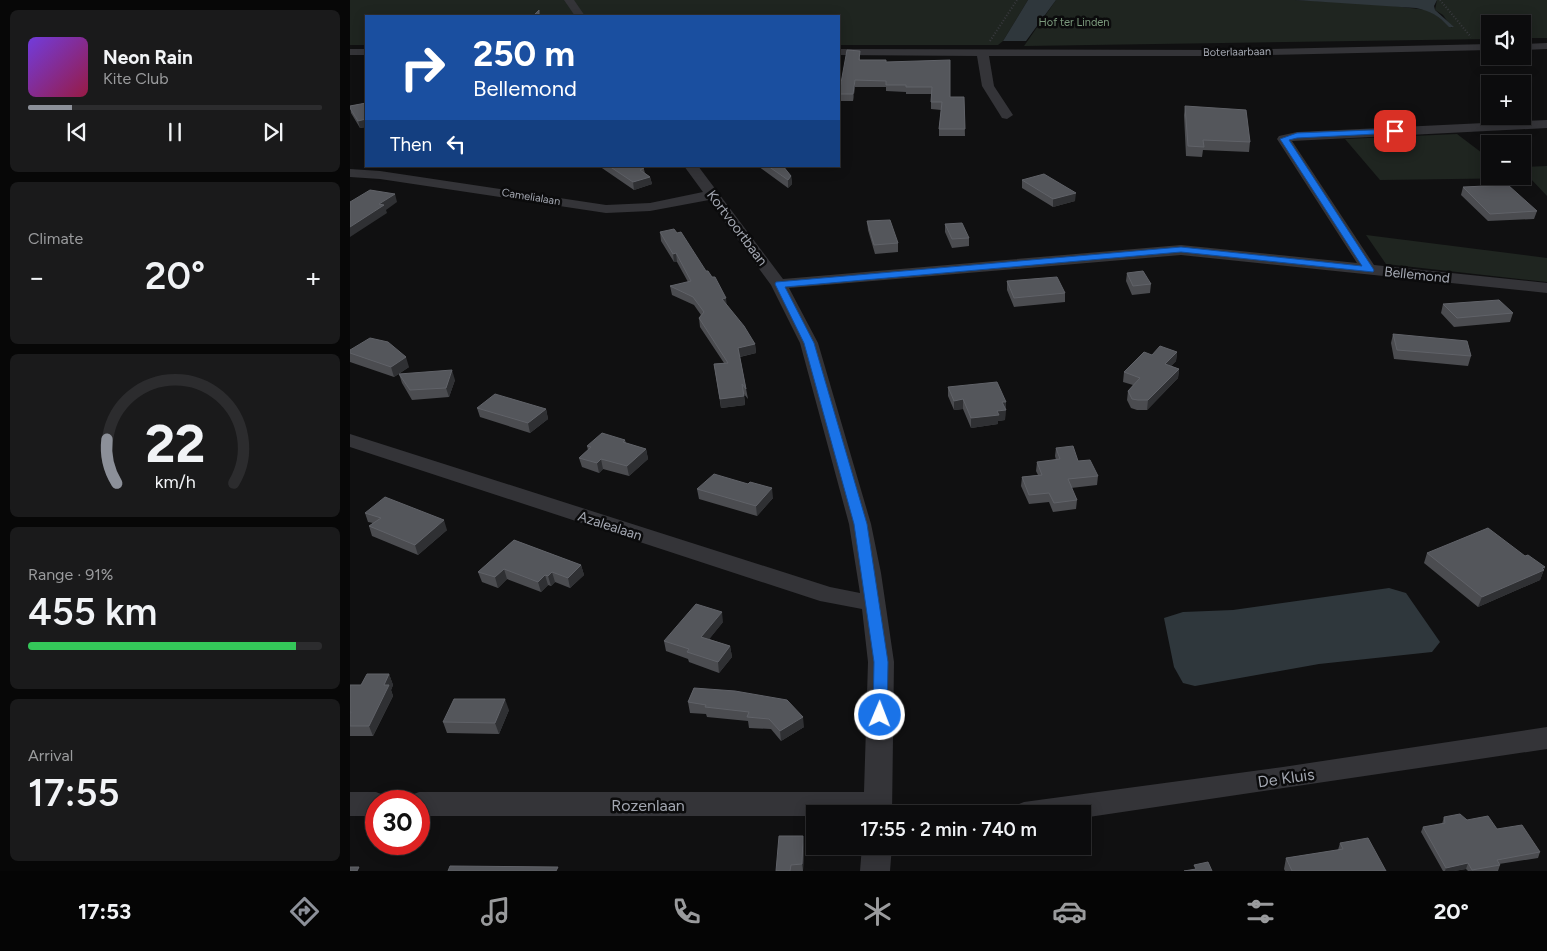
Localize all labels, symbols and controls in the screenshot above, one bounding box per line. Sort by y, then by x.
map controls [1481,15,1531,185]
button: sound [1481,15,1531,65]
park label: Hof ter Linden [1039,16,1110,29]
text: 250 m [473,33,575,75]
icon: right [390,35,455,100]
street label: Boterlaarbaan [1203,45,1271,59]
text: Neon Rain [103,46,193,69]
text: Kite Club [103,69,169,88]
text: Bellemond [473,75,577,102]
button: + [1481,75,1531,125]
pin [1374,110,1416,152]
icon: arrive [1381,117,1409,145]
icon: previous [63,118,91,146]
icon: pause [161,118,189,146]
icon: next [259,118,287,146]
icon: left [442,130,470,158]
text: Then [390,133,432,156]
button: − [1481,135,1531,185]
street label: Camelialaan [501,186,561,208]
street label: Kortvoortbaan [703,187,771,269]
text: Climate [28,229,83,248]
text: 20° [145,253,205,299]
text: − [28,260,45,294]
text: + [305,260,322,294]
street label: Bellemond [1383,263,1451,287]
text: 22 [145,413,205,475]
text: km/h [155,471,195,492]
street label: Azalealaan [576,508,644,544]
text: Range · 91% [28,565,113,584]
text: 455 km [28,589,157,635]
position arrow [853,688,905,740]
text: Arrival [28,746,73,765]
street label: De Kluis [1256,765,1316,791]
text: 17:55 [28,770,119,816]
speed limit sign: 30 [365,790,430,855]
street label: Rozenlaan [611,796,685,815]
text: 17:55 · 2 min · 740 m [860,818,1037,841]
icon: directions [287,894,322,929]
icon: music [478,894,513,929]
icon: phone [669,894,704,929]
icon: climate [860,894,895,929]
icon: car [1052,894,1087,929]
icon: filters [1243,894,1278,929]
text: 17:53 [78,898,131,925]
text: 20° [1434,898,1469,925]

